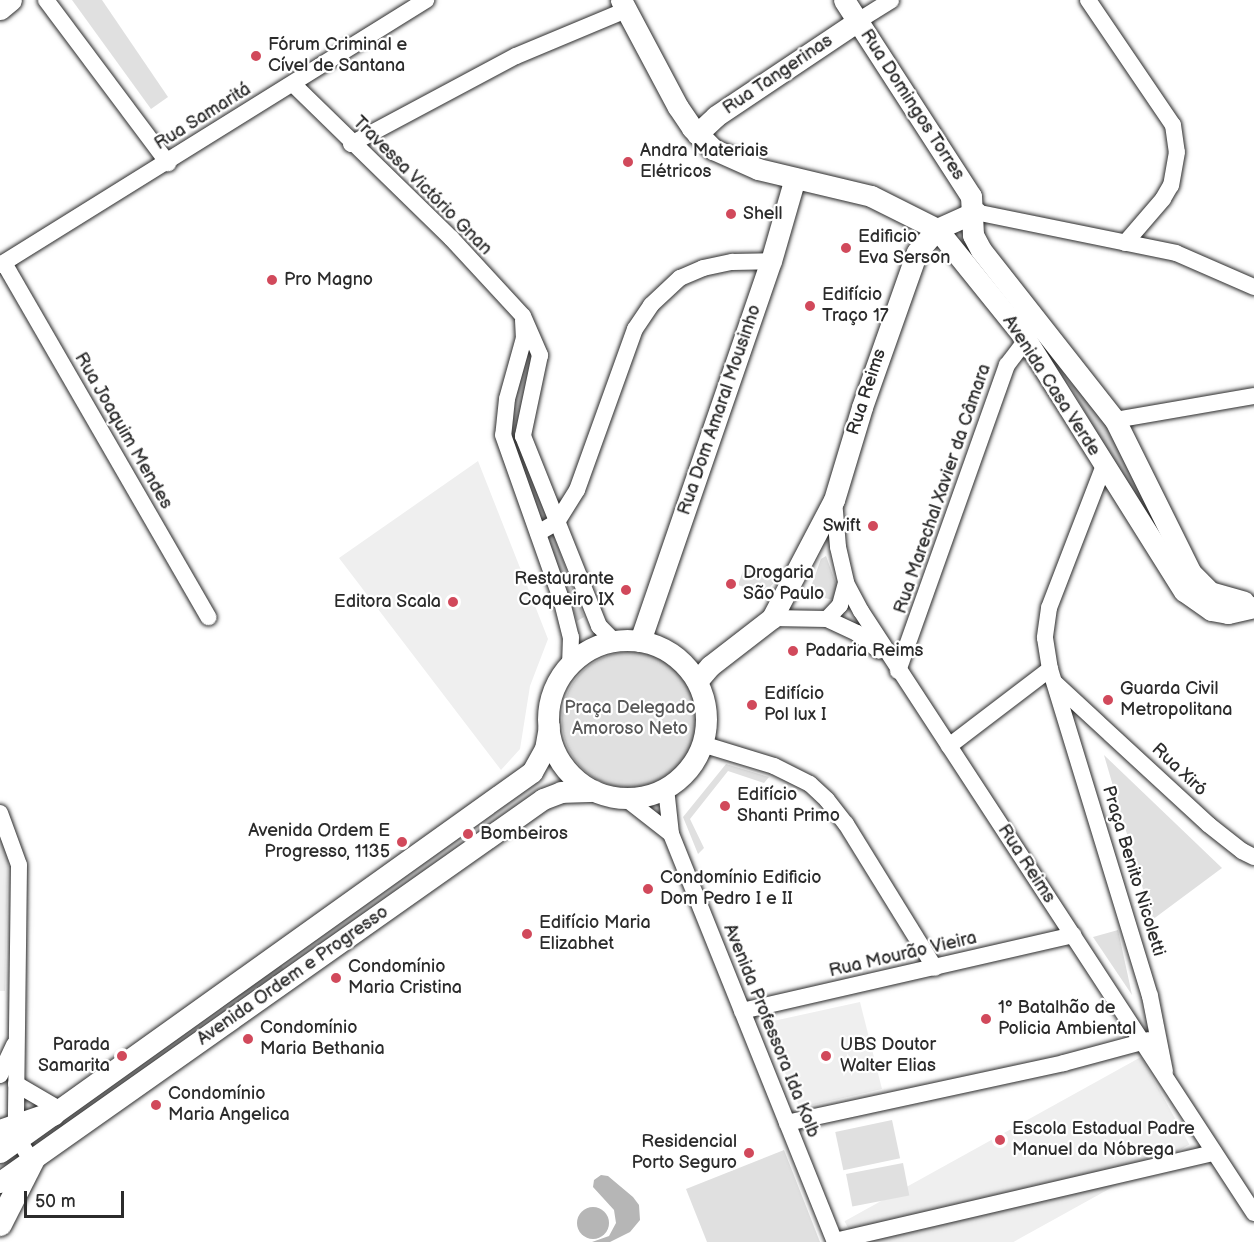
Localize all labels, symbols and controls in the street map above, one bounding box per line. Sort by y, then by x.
street label: Rua Domingos Torres [855,25,969,185]
street label: Rua Tangerinas [719,30,837,120]
place label: Fórum Criminal e Cível de Santana [268,35,407,78]
marker: Fórum Criminal e Cível de Santana [249,49,263,63]
street label: Rua Samaritá [151,79,255,155]
street label: Travessa Victório Gnan [348,112,496,260]
place label: Andra Materiais Elétricos [640,141,768,184]
marker: Andra Materiais Elétricos [621,155,635,169]
place label: Shell [743,203,783,225]
marker: Shell [724,207,738,221]
place label: Edificio Eva Serson [858,227,951,270]
marker: Edificio Eva Serson [839,241,853,255]
place label: Pro Magno [284,269,373,291]
marker: Pro Magno [265,273,279,287]
place label: Edifício Traço 17 [822,285,889,328]
marker: Edifício Traço 17 [803,299,817,313]
street label: Rua Dom Amaral Mousinho [674,302,766,518]
street label: Avenida Casa Verde [997,311,1105,461]
street label: Rua Reims [843,346,891,438]
street label: Rua Joaquim Mendes [69,348,177,514]
street label: Rua Marechal Xavier da Câmara [890,361,996,617]
place label: Swift [823,515,861,537]
marker: Swift [866,519,880,533]
place label: Drogaria São Paulo [743,563,824,606]
place label: Restaurante Coqueiro IX [514,569,614,612]
marker: Drogaria São Paulo [724,577,738,591]
marker: Restaurante Coqueiro IX [619,583,633,597]
place label: Editora Scala [333,591,441,613]
marker: Editora Scala [446,595,460,609]
place label: Padaria Reims [805,640,924,662]
marker: Padaria Reims [786,644,800,658]
place label: Guarda Civil Metropolitana [1120,679,1232,722]
place label: Edifício Pol lux I [764,684,827,726]
marker: Guarda Civil Metropolitana [1101,693,1115,707]
park label: Praça Delegado Amoroso Neto [564,698,696,740]
marker: Edifício Pol lux I [745,698,759,712]
street label: Rua Xiró [1147,739,1211,801]
street label: Praça Benito Nicoletti [1097,783,1169,959]
place label: Edifício Shanti Primo [737,785,840,828]
marker: Edifício Shanti Primo [718,799,732,813]
place label: Avenida Ordem E Progresso, 1135 [248,821,390,864]
street label: Rua Reims [993,821,1059,907]
place label: Bombeiros [480,823,568,845]
marker: Bombeiros [461,827,475,841]
marker: Avenida Ordem E Progresso, 1135 [395,835,409,849]
place label: Condomínio Edificio Dom Pedro I e II [660,868,821,910]
marker: Condomínio Edificio Dom Pedro I e II [641,882,655,896]
street label: Avenida Ordem e Progresso [193,902,393,1050]
place label: Edifício Maria Elizabhet [539,913,651,956]
street label: Avenida Professora Ida Kolb [718,921,824,1141]
marker: Edifício Maria Elizabhet [520,927,534,941]
street label: Rua Mourão Vieira [827,927,979,983]
place label: Condomínio Maria Cristina [348,957,462,1000]
marker: Condomínio Maria Cristina [329,971,343,985]
place label: 1º Batalhão de Policia Ambiental [998,998,1136,1040]
marker: 1º Batalhão de Policia Ambiental [979,1012,993,1026]
place label: Condomínio Maria Bethania [260,1018,385,1060]
marker: Condomínio Maria Bethania [241,1032,255,1046]
place label: Parada Samarita [38,1035,110,1078]
place label: UBS Doutor Walter Elias [840,1035,936,1078]
marker: UBS Doutor Walter Elias [817,1047,835,1065]
marker: Parada Samarita [115,1049,129,1063]
place label: Condomínio Maria Angelica [168,1084,290,1126]
marker: Condomínio Maria Angelica [149,1098,163,1112]
place label: Escola Estadual Padre Manuel da Nóbrega [1012,1119,1195,1162]
place label: Residencial Porto Seguro [631,1132,737,1174]
marker: Escola Estadual Padre Manuel da Nóbrega [993,1133,1007,1147]
marker: Residencial Porto Seguro [742,1146,756,1160]
scale bar [27,1179,128,1217]
text: 50 m [35,1191,76,1212]

